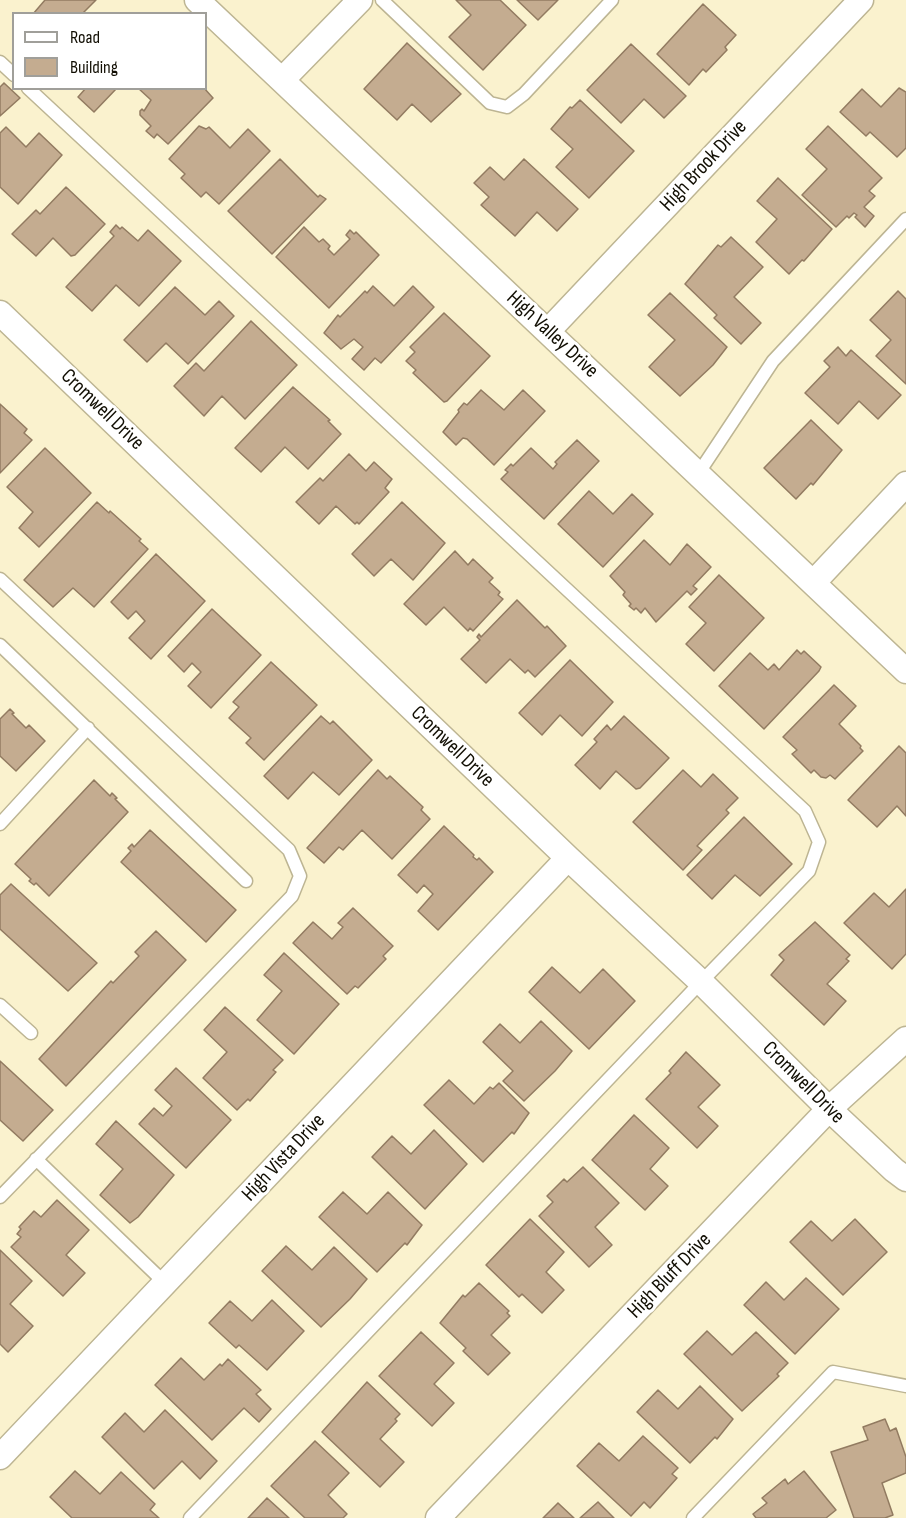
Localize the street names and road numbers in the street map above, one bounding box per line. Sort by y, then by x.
street label: High Brook Drive [655,115,753,217]
street label: High Valley Drive [501,286,603,384]
street label: Cromwell Drive [55,364,149,456]
street label: Cromwell Drive [405,701,499,793]
street label: Cromwell Drive [757,1037,849,1129]
street label: High Vista Drive [237,1109,331,1207]
street label: High Bluff Drive [623,1228,717,1324]

